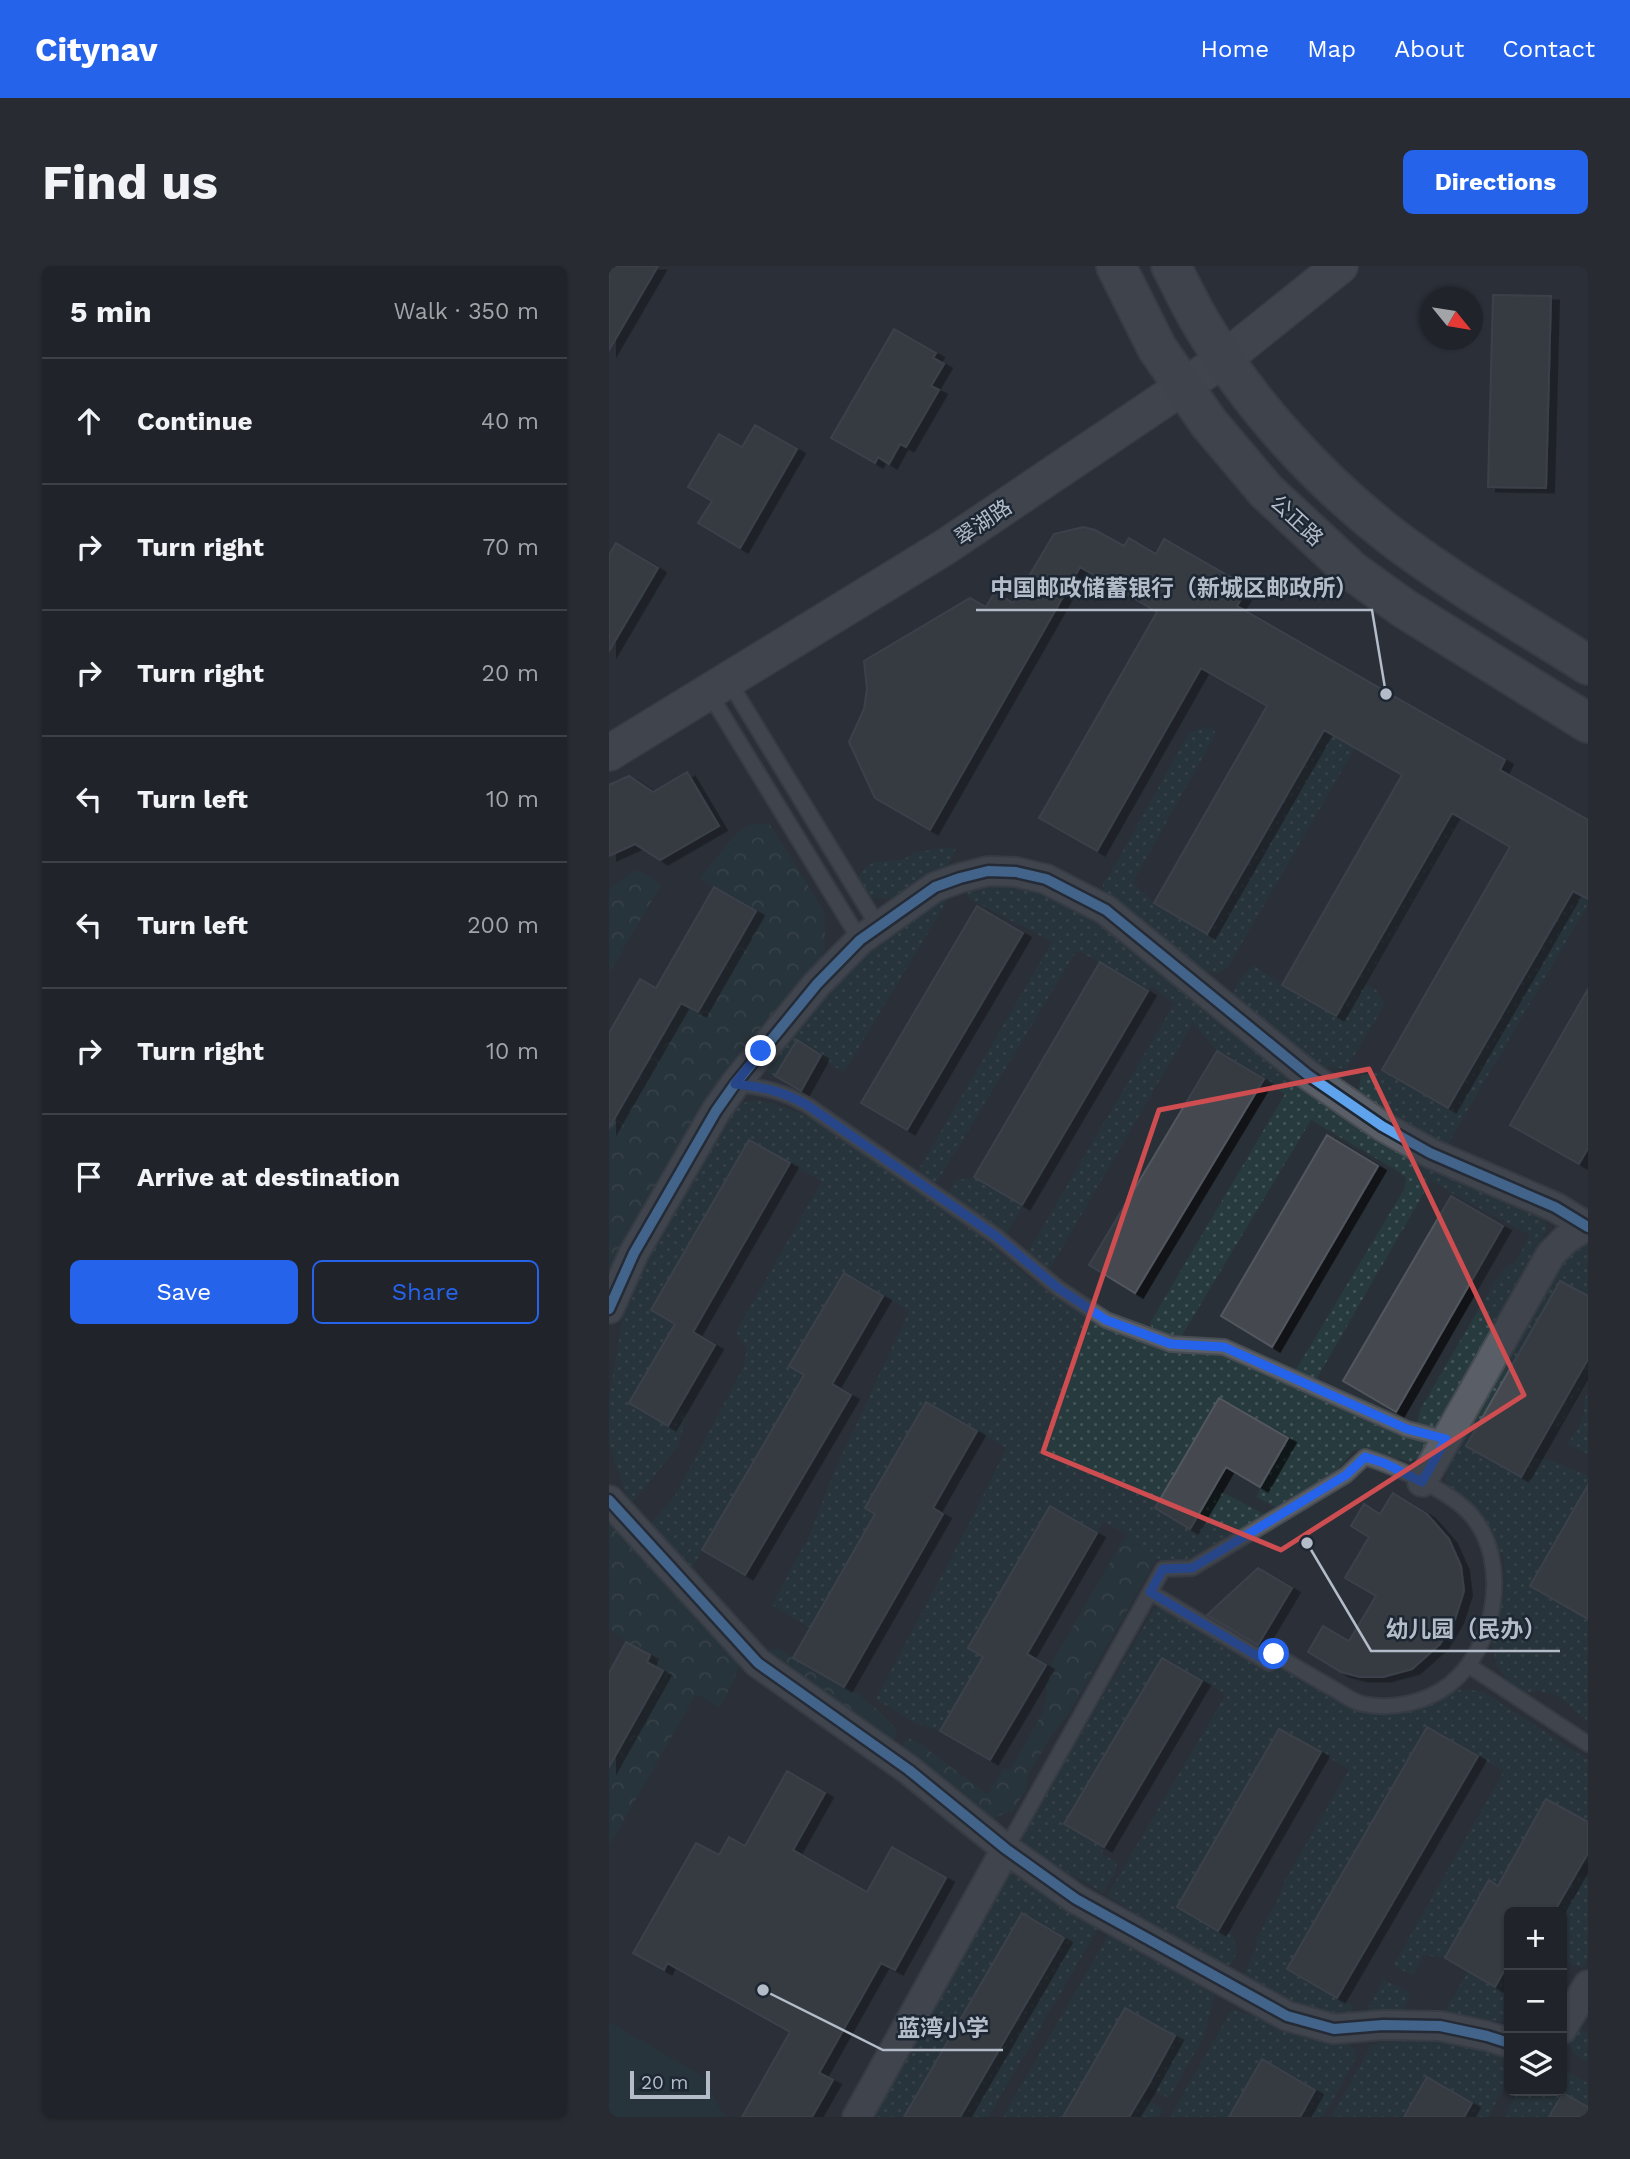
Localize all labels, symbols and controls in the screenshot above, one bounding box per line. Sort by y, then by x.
text: Citynav [35,30,157,69]
text: Home [1201,35,1269,63]
text: Map [1307,35,1356,63]
text: About [1394,35,1464,63]
text: Contact [1502,35,1595,63]
button: Directions [1403,150,1588,214]
text: Find us [42,153,218,211]
north arrow [1420,287,1483,350]
text: 5 min [70,294,152,329]
text: Walk · 350 m [393,298,539,325]
icon: ahead [70,402,108,440]
text: Continue [137,406,253,436]
text: 40 m [481,408,539,435]
street label: 公正路 [1265,489,1329,551]
street label: 翠湖路 [950,494,1016,550]
icon: right [70,528,108,566]
text: Turn right [137,532,264,562]
text: 70 m [482,534,539,561]
callout: 中国邮政储蓄银行（新城区邮政所） [976,566,1372,610]
text: 中国邮政储蓄银行（新城区邮政所） [990,575,1358,602]
icon: right [70,654,108,692]
text: Turn right [137,658,264,688]
text: 20 m [482,660,539,687]
icon: left [70,780,108,818]
text: Turn left [137,784,248,814]
text: 10 m [486,786,539,813]
icon: left [70,906,108,944]
text: Turn left [137,910,248,940]
text: 200 m [467,912,539,939]
icon: right [70,1032,108,1070]
route end [745,1035,776,1066]
text: Turn right [137,1036,264,1066]
text: 10 m [486,1038,539,1065]
icon: arrive [70,1158,108,1196]
text: Arrive at destination [137,1162,400,1192]
button: Save [70,1260,298,1324]
button: Share [312,1260,539,1324]
callout: 幼儿园（民办） [1371,1607,1560,1651]
text: 幼儿园（民办） [1386,1616,1547,1643]
route start [1258,1638,1289,1669]
map controls [1504,1907,1567,2096]
button: + [1504,1907,1567,1970]
button: − [1504,1970,1567,2033]
callout: 蓝湾小学 [883,2006,1003,2050]
text: 蓝湾小学 [897,2015,989,2042]
button: layers [1504,2033,1567,2096]
scale bar [630,2068,711,2100]
text: 20 m [641,2071,688,2094]

